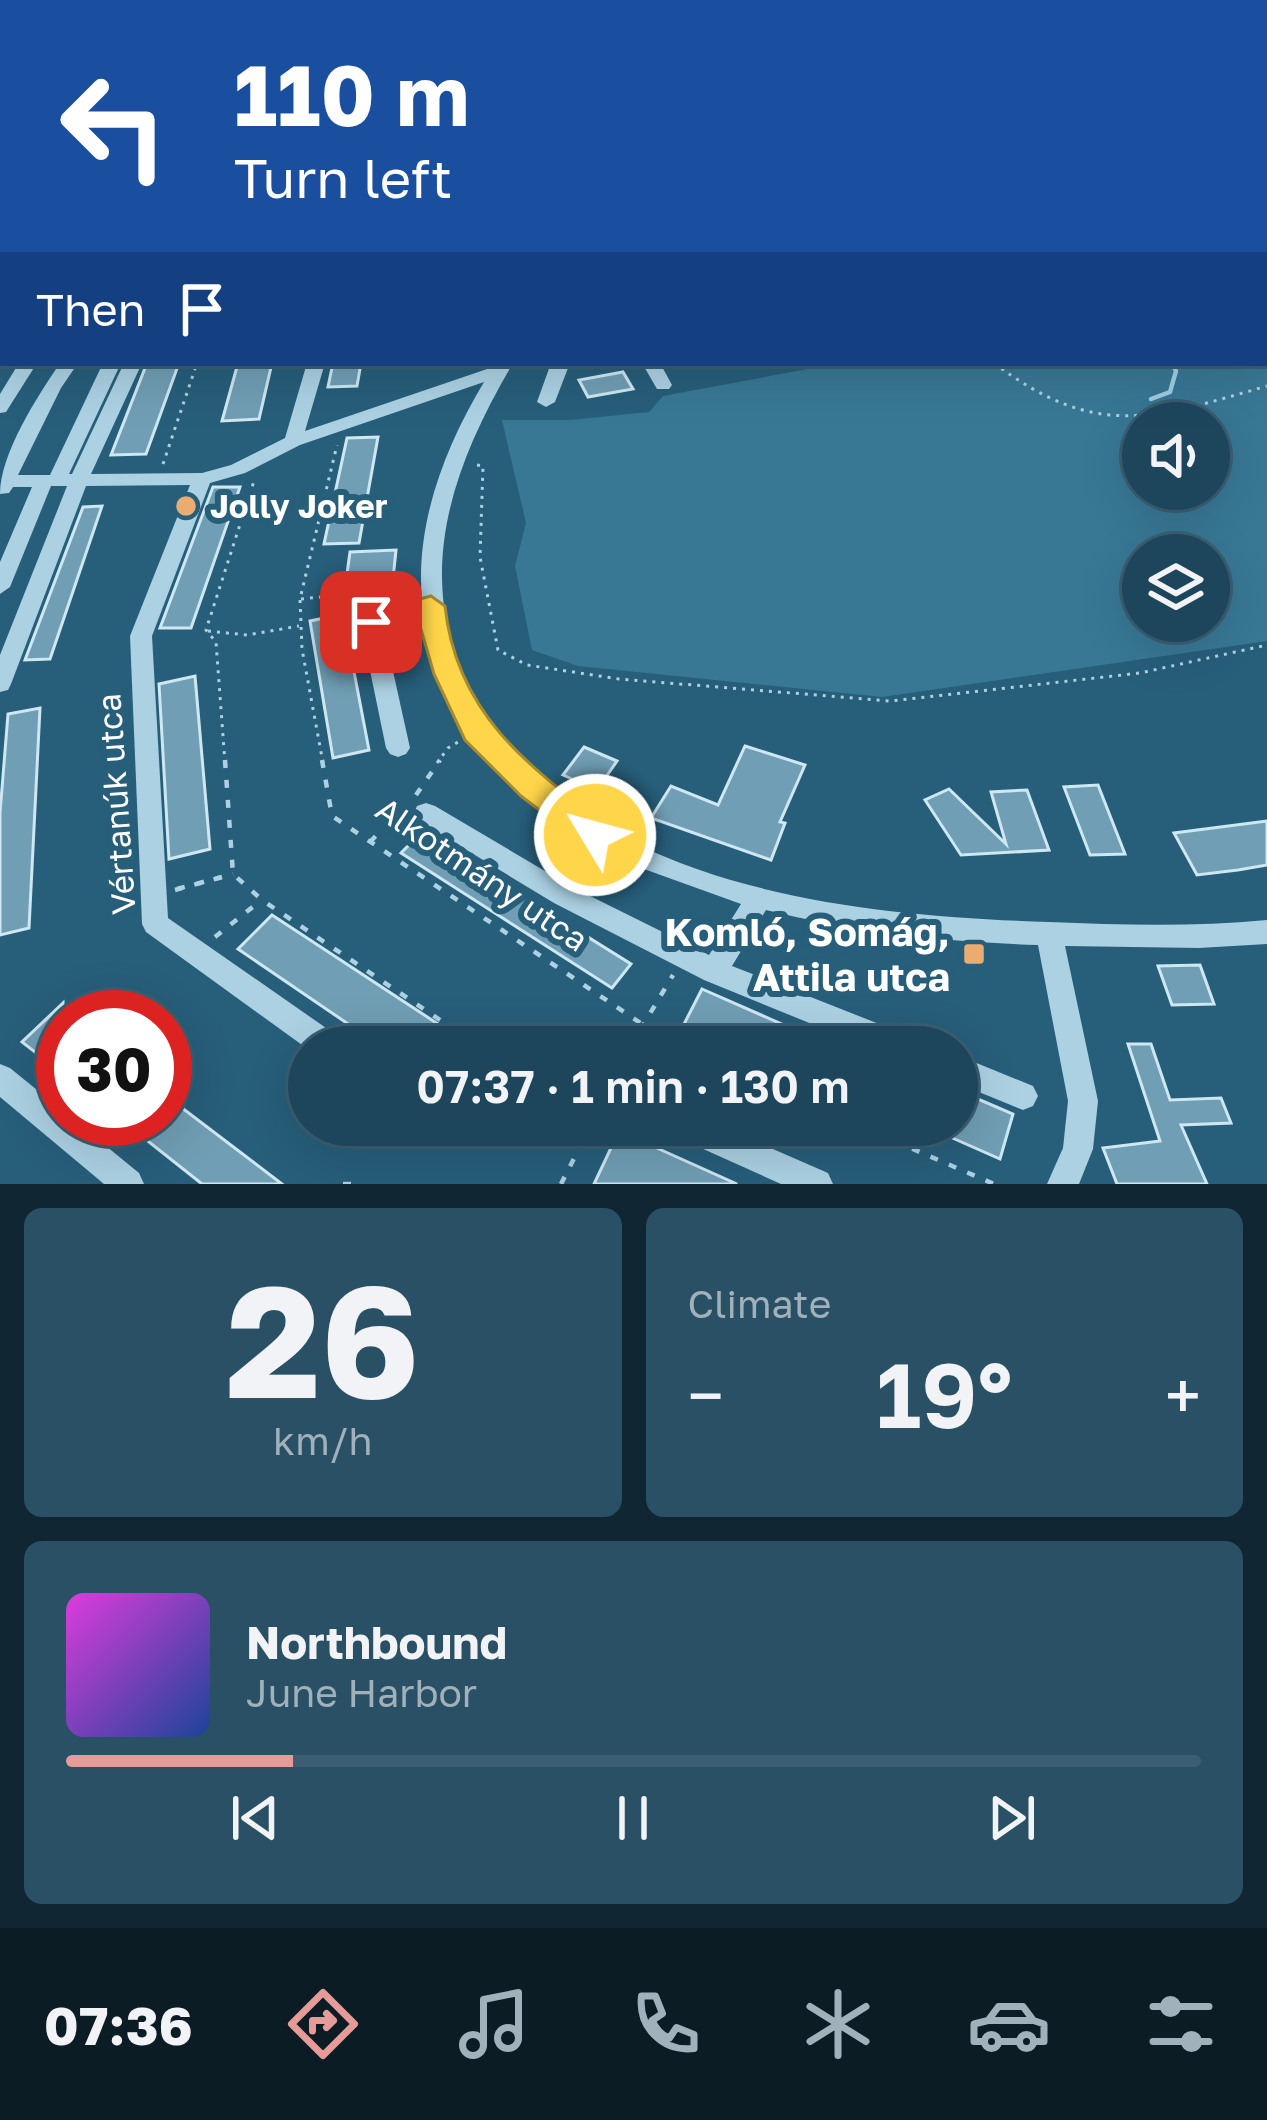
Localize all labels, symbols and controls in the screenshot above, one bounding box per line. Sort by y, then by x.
text: 110 m [234,44,470,144]
icon: left [36,48,192,204]
text: Turn left [234,145,452,210]
icon: arrive [169,276,235,342]
text: Then [36,282,145,336]
map controls [1122,402,1230,642]
button: sound [1122,402,1230,510]
place label: Jolly Joker [210,486,388,525]
marker: Jolly Joker [173,493,199,519]
button: layers [1122,534,1230,642]
pin [320,571,422,673]
icon: arrive [338,589,404,655]
street label: Vértanúk utca [88,692,143,916]
position arrow [532,772,658,898]
street label: Alkotmány utca [369,788,596,959]
place label: Komló, Somág, Attila utca [664,908,950,1000]
marker: Komló, Somág, Attila utca [961,941,987,967]
speed limit sign: 30 [36,990,192,1146]
text: 07:37 · 1 min · 130 m [416,1059,850,1113]
text: 26 [226,1245,420,1432]
text: Climate [688,1280,831,1327]
text: 19° [876,1340,1013,1448]
text: − [688,1355,724,1435]
text: + [1165,1355,1201,1435]
text: km/h [273,1417,372,1464]
text: Northbound [246,1615,507,1669]
text: June Harbor [246,1669,477,1716]
icon: previous [222,1785,288,1851]
icon: pause [600,1785,666,1851]
icon: next [979,1785,1045,1851]
icon: directions [281,1982,365,2066]
icon: music [452,1982,536,2066]
icon: phone [624,1982,708,2066]
icon: climate [796,1982,880,2066]
icon: car [967,1982,1051,2066]
icon: filters [1139,1982,1223,2066]
text: 07:36 [44,1992,193,2057]

